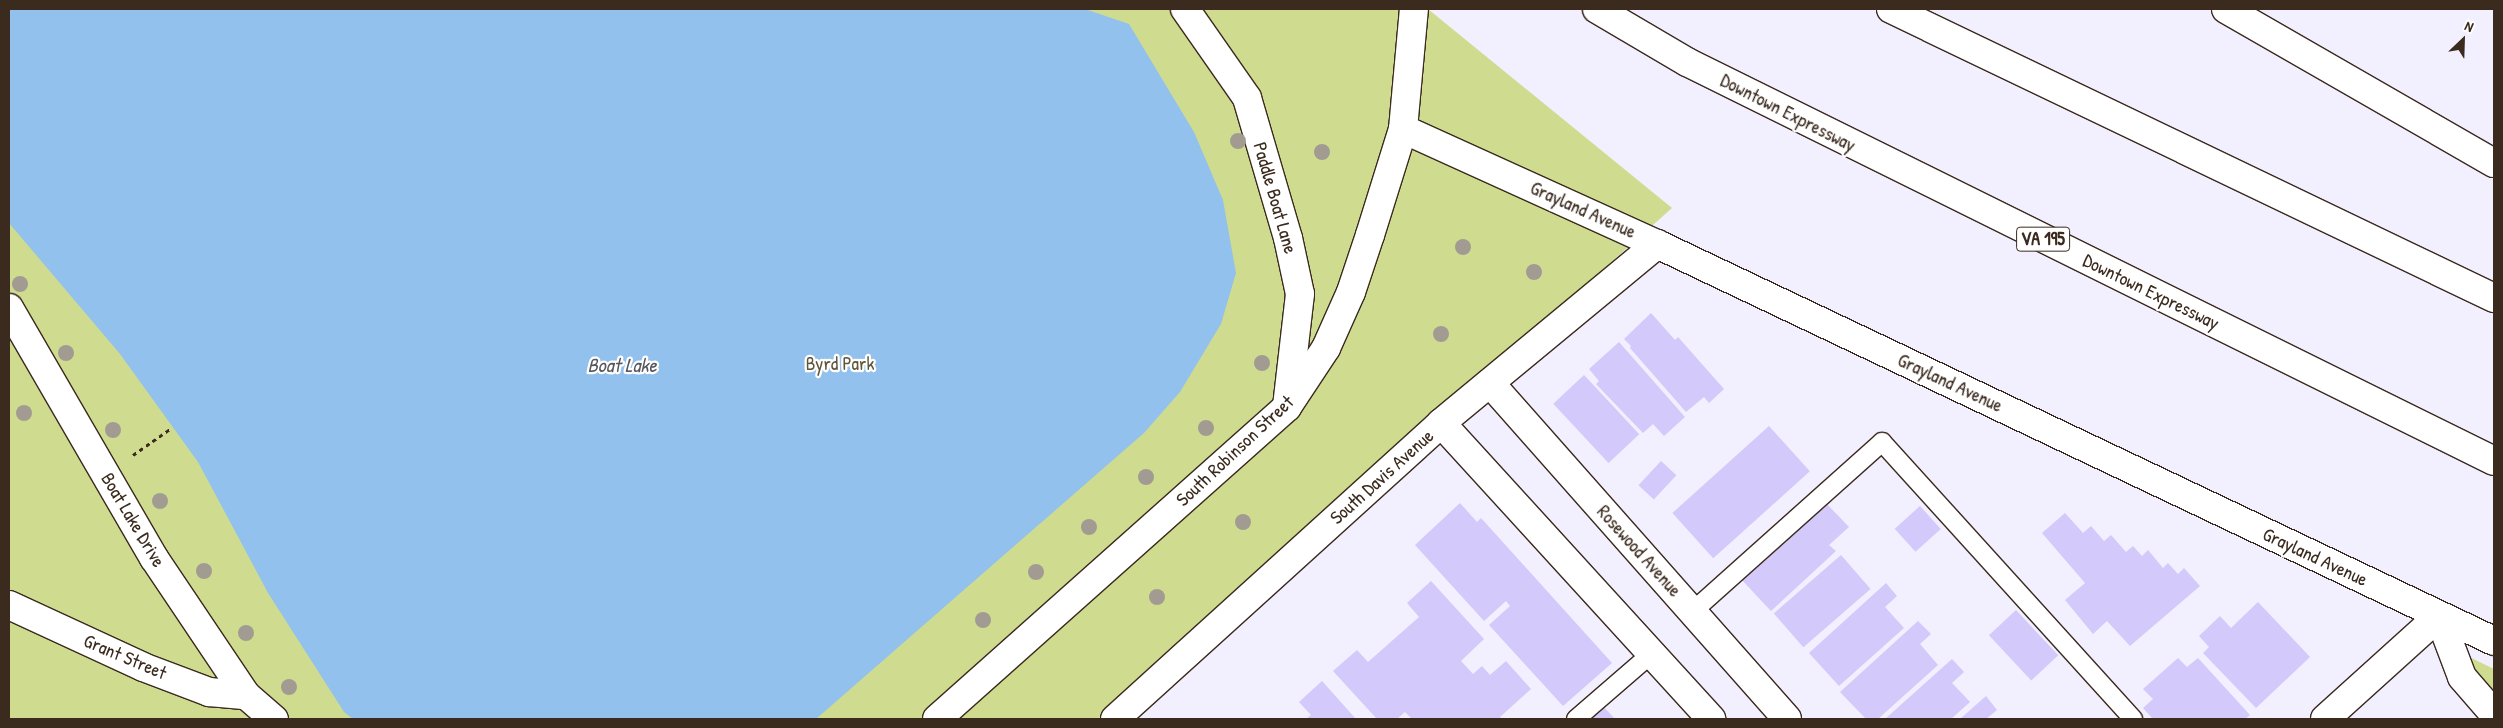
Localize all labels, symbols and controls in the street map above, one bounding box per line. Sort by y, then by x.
north arrow [2438,15,2488,65]
text: N [2462,16,2477,36]
street label: Downtown Expressway [1717,69,1859,157]
street label: Paddle Boat Lane [1248,140,1302,256]
street label: Grayland Avenue [1527,177,1639,243]
road number: VA 195 [2016,223,2070,254]
street label: Downtown Expressway [2079,249,2223,335]
street label: Grayland Avenue [1894,349,2006,417]
water label: Boat Lake [587,352,657,376]
park label: Byrd Park [806,353,874,375]
street label: South Robinson Street [1172,391,1298,511]
street label: South Davis Avenue [1326,425,1438,529]
street label: Boat Lake Drive [96,469,170,571]
street label: Rosewood Avenue [1592,501,1686,601]
street label: Grayland Avenue [2259,523,2371,591]
street label: Grant Street [80,629,170,685]

